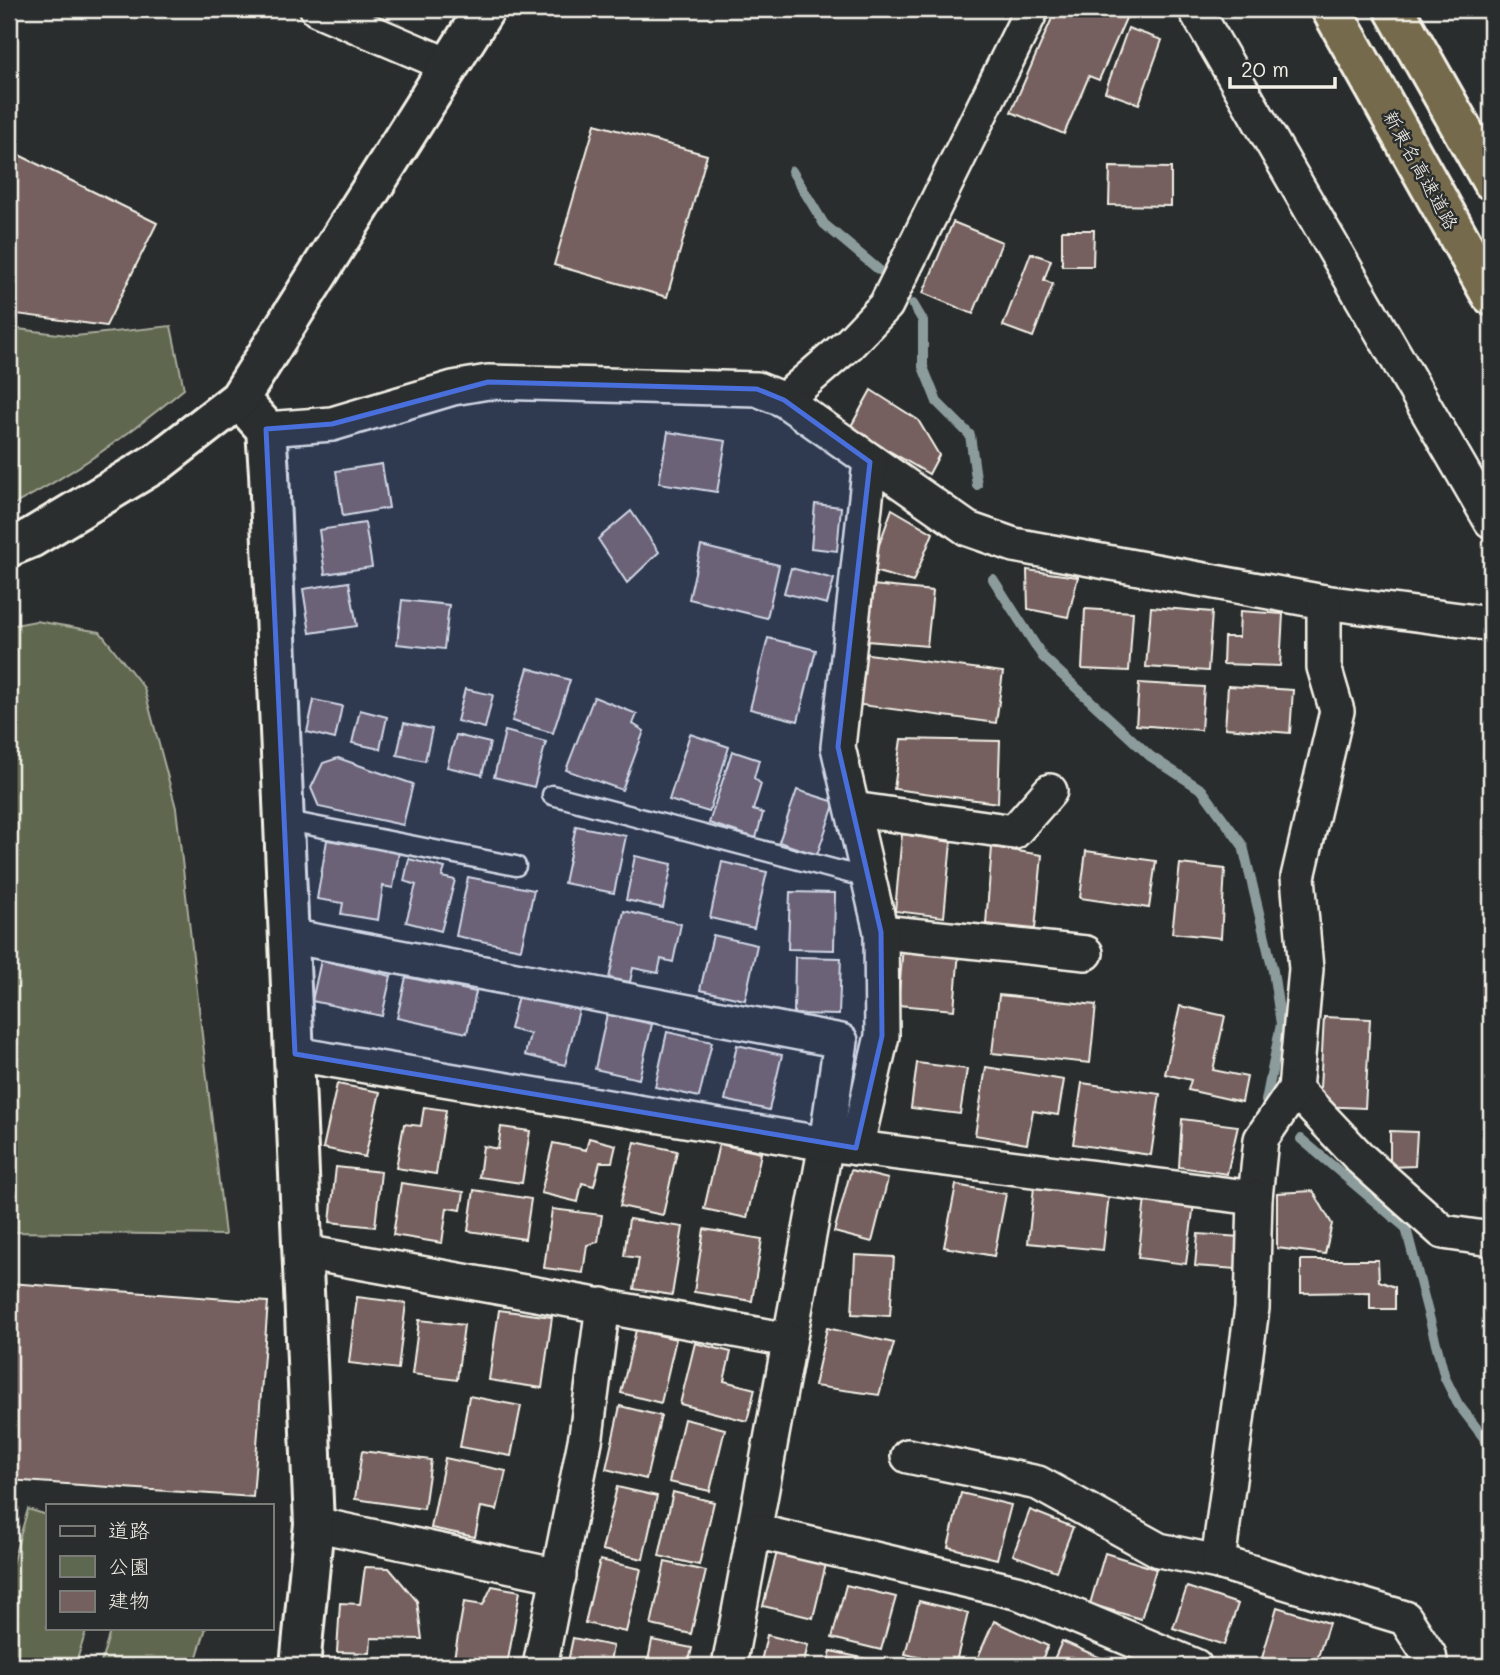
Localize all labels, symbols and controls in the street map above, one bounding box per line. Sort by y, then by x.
scale bar [1230,46,1336,90]
text: 20 m [1241,55,1289,82]
street label: 新東名高速道路 [1378,106,1465,234]
legend [46,1504,273,1630]
text: 道路 [108,1516,150,1543]
text: 公園 [108,1552,150,1579]
text: 建物 [108,1586,150,1613]

